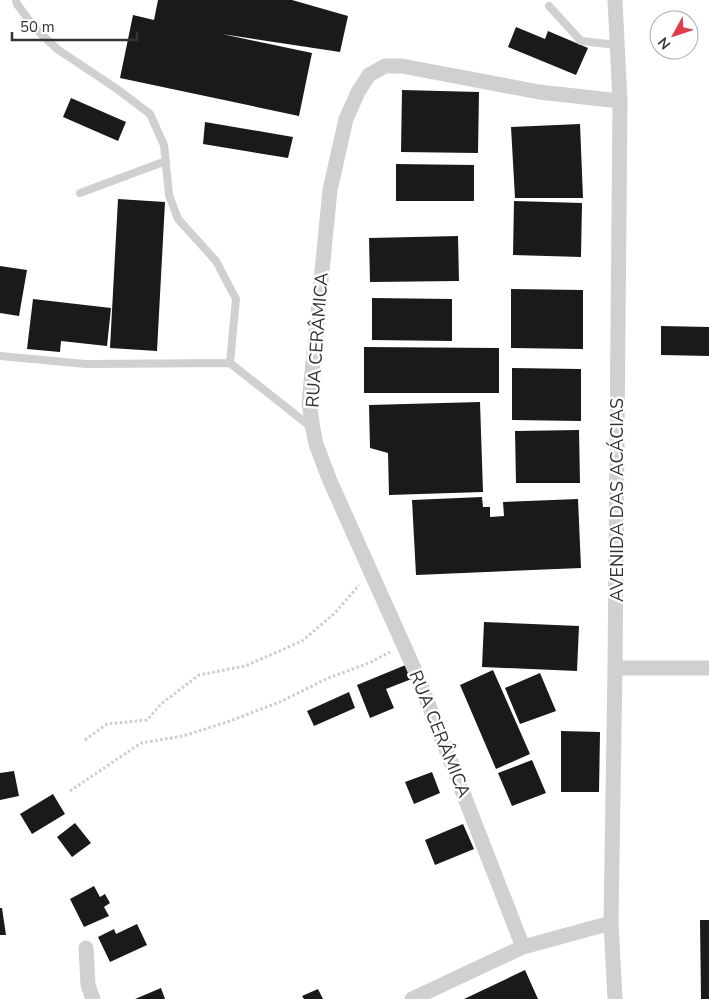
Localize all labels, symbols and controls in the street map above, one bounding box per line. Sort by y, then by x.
scale bar [12,10,138,42]
north arrow [649,10,699,60]
text: 50 m [20,17,55,37]
text: N [654,33,675,53]
street label: RUA CERÂMICA [300,272,334,408]
street label: AVENIDA DAS ACÁCIAS [605,398,629,602]
street label: RUA CERÂMICA [404,667,476,801]

